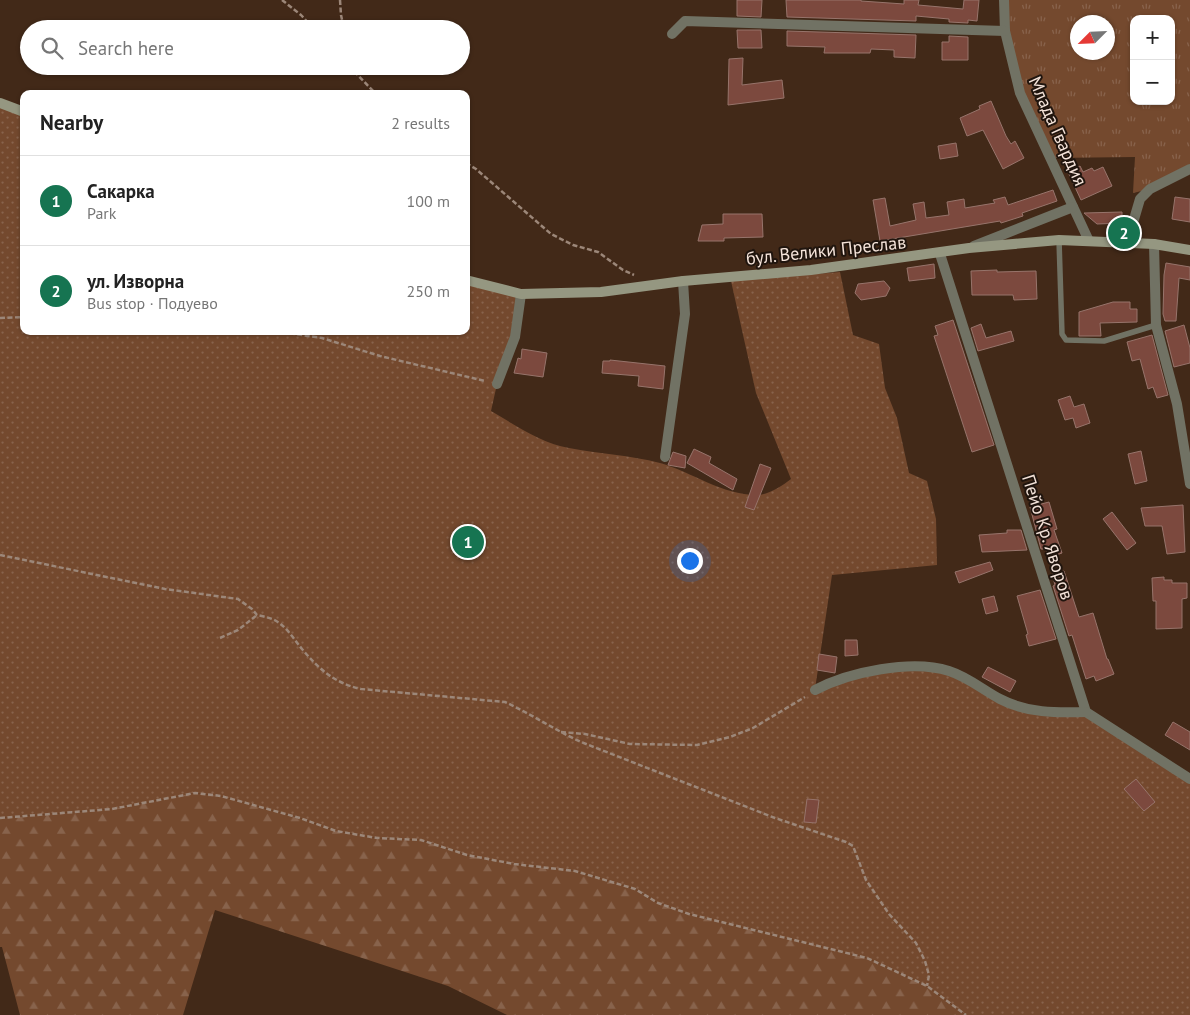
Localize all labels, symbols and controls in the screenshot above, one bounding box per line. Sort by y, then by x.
north arrow [1070,15,1115,60]
map controls [1130,15,1175,105]
button: + [1130,15,1175,60]
search box [20,20,470,75]
icon: search [38,34,66,62]
text: Search here [78,36,174,60]
button: − [1130,60,1175,105]
street label: Млада Гвардия [1024,73,1092,189]
text: Nearby [40,109,103,136]
text: 2 results [391,113,450,133]
text: Сакарка [87,179,155,203]
text: 1 [51,191,61,211]
text: 100 m [407,191,450,211]
text: Park [87,203,116,223]
pin: 2 [1108,214,1140,252]
street label: бул. Велики Преслав [745,230,907,270]
text: ул. Изворна [87,269,184,293]
text: 2 [51,281,61,301]
text: 250 m [407,281,450,301]
text: Bus stop · Подуево [87,293,218,313]
street label: Пейо Кр. Яворов [1017,471,1079,603]
pin: 1 [452,523,484,561]
your location [677,548,703,574]

